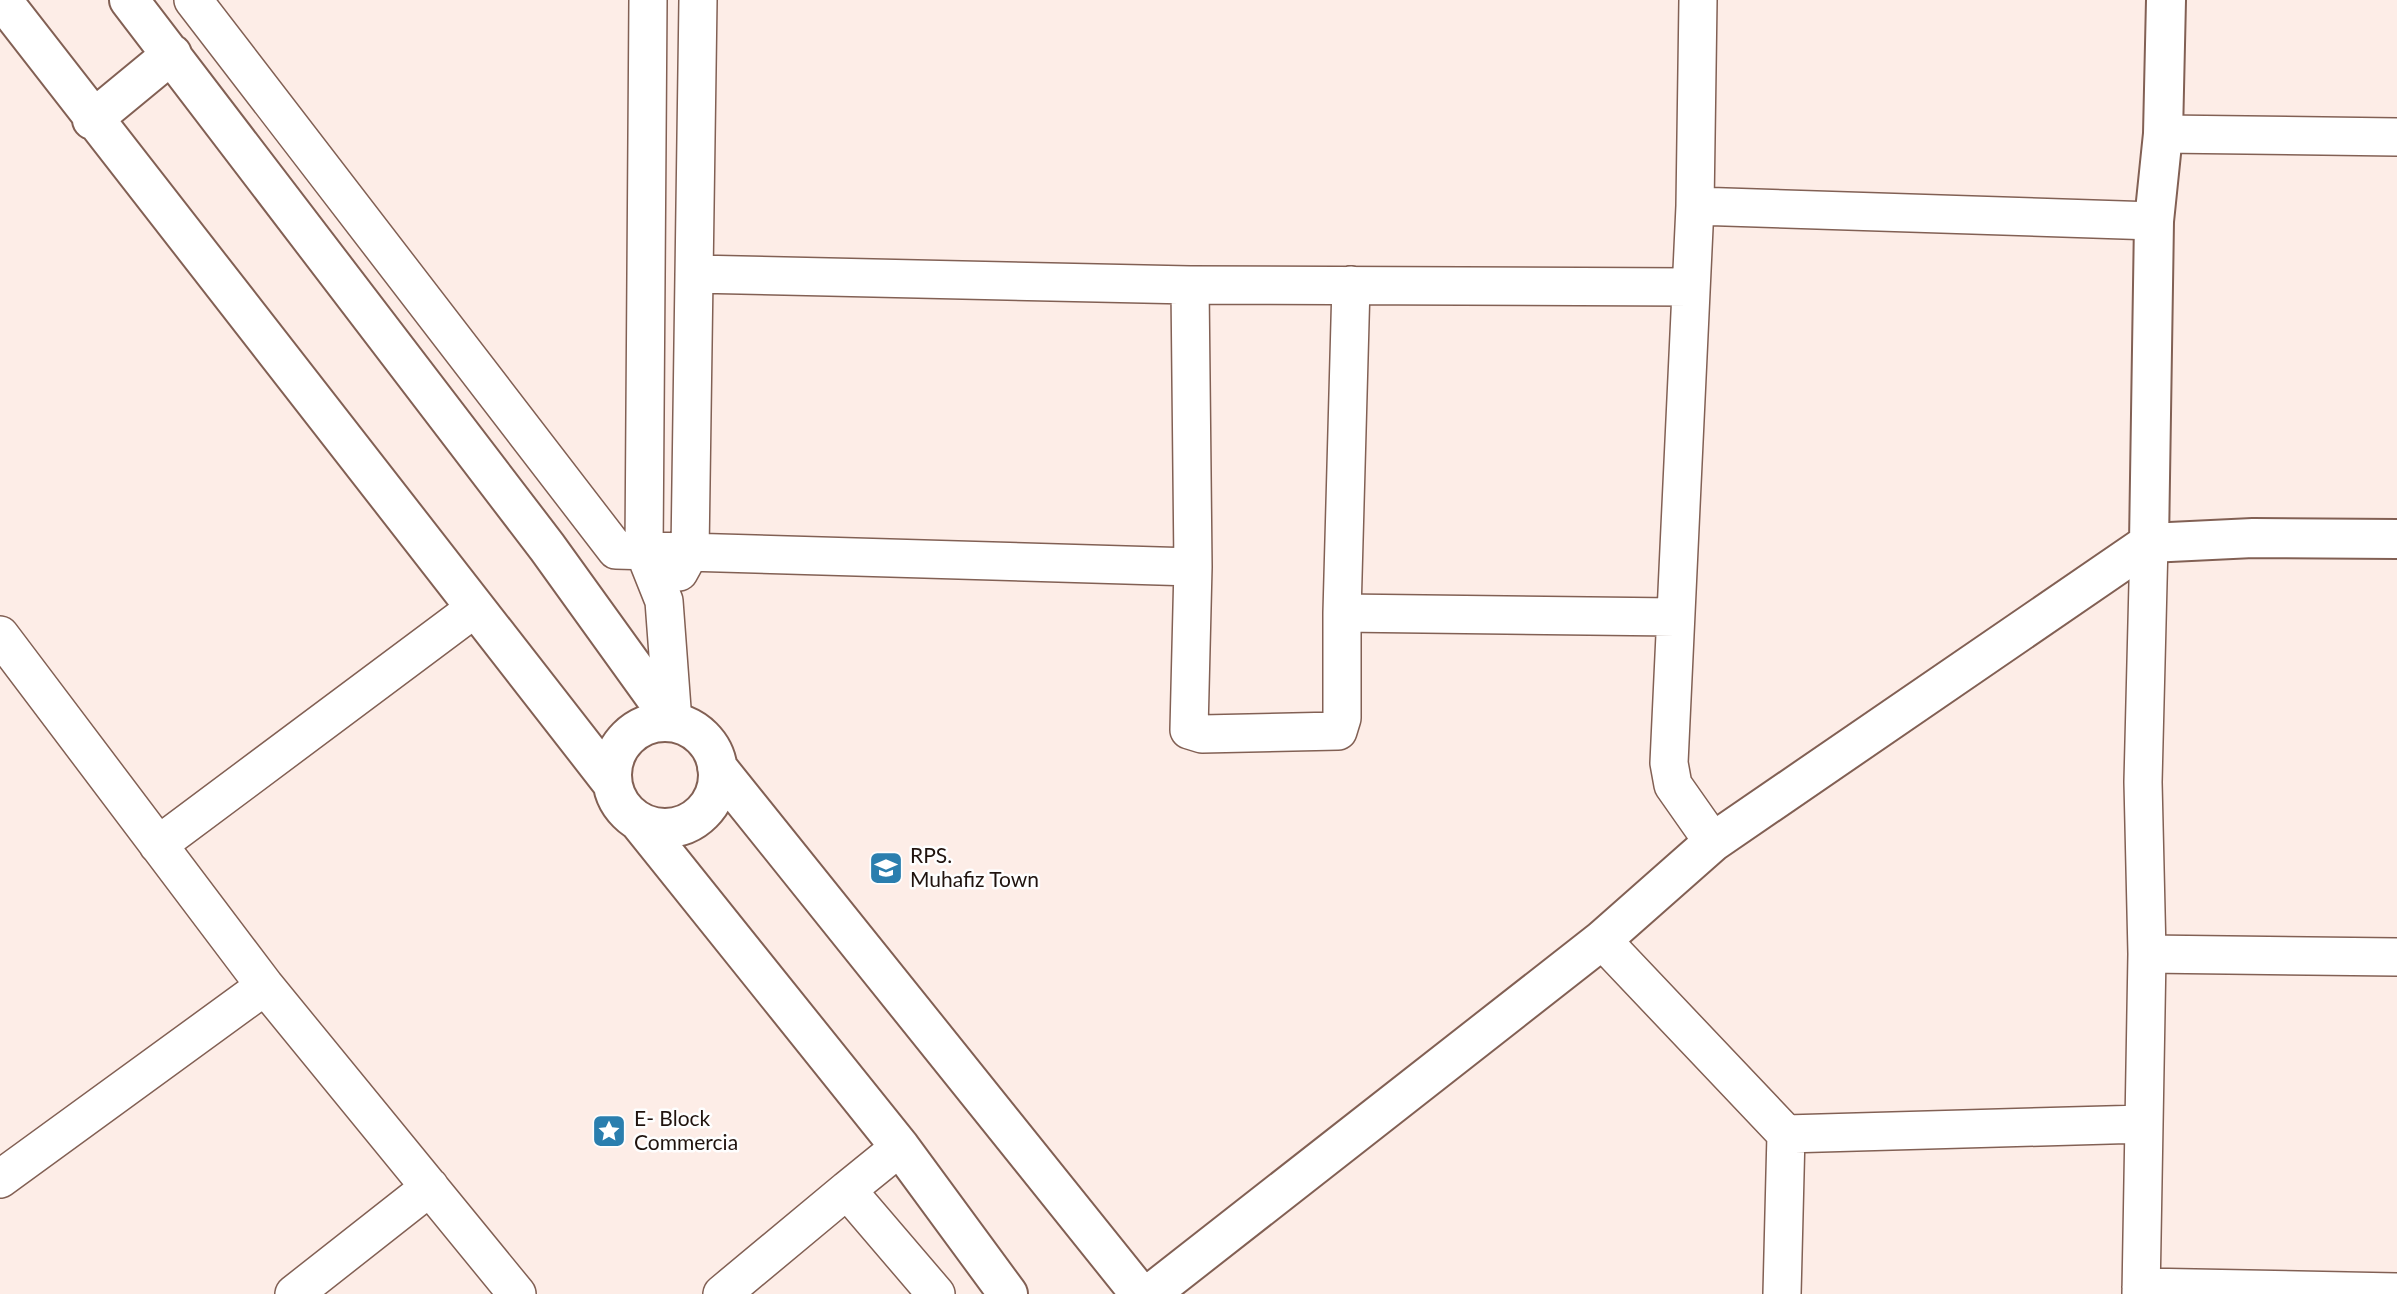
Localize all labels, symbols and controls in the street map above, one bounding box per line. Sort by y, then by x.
place label: RPS. Muhafiz Town [910,842,1039,891]
school or university icon: RPS. Muhafiz Town [867,849,905,887]
place label: E- Block Commercia [634,1105,738,1154]
place icon: E- Block Commercia [590,1112,628,1150]

